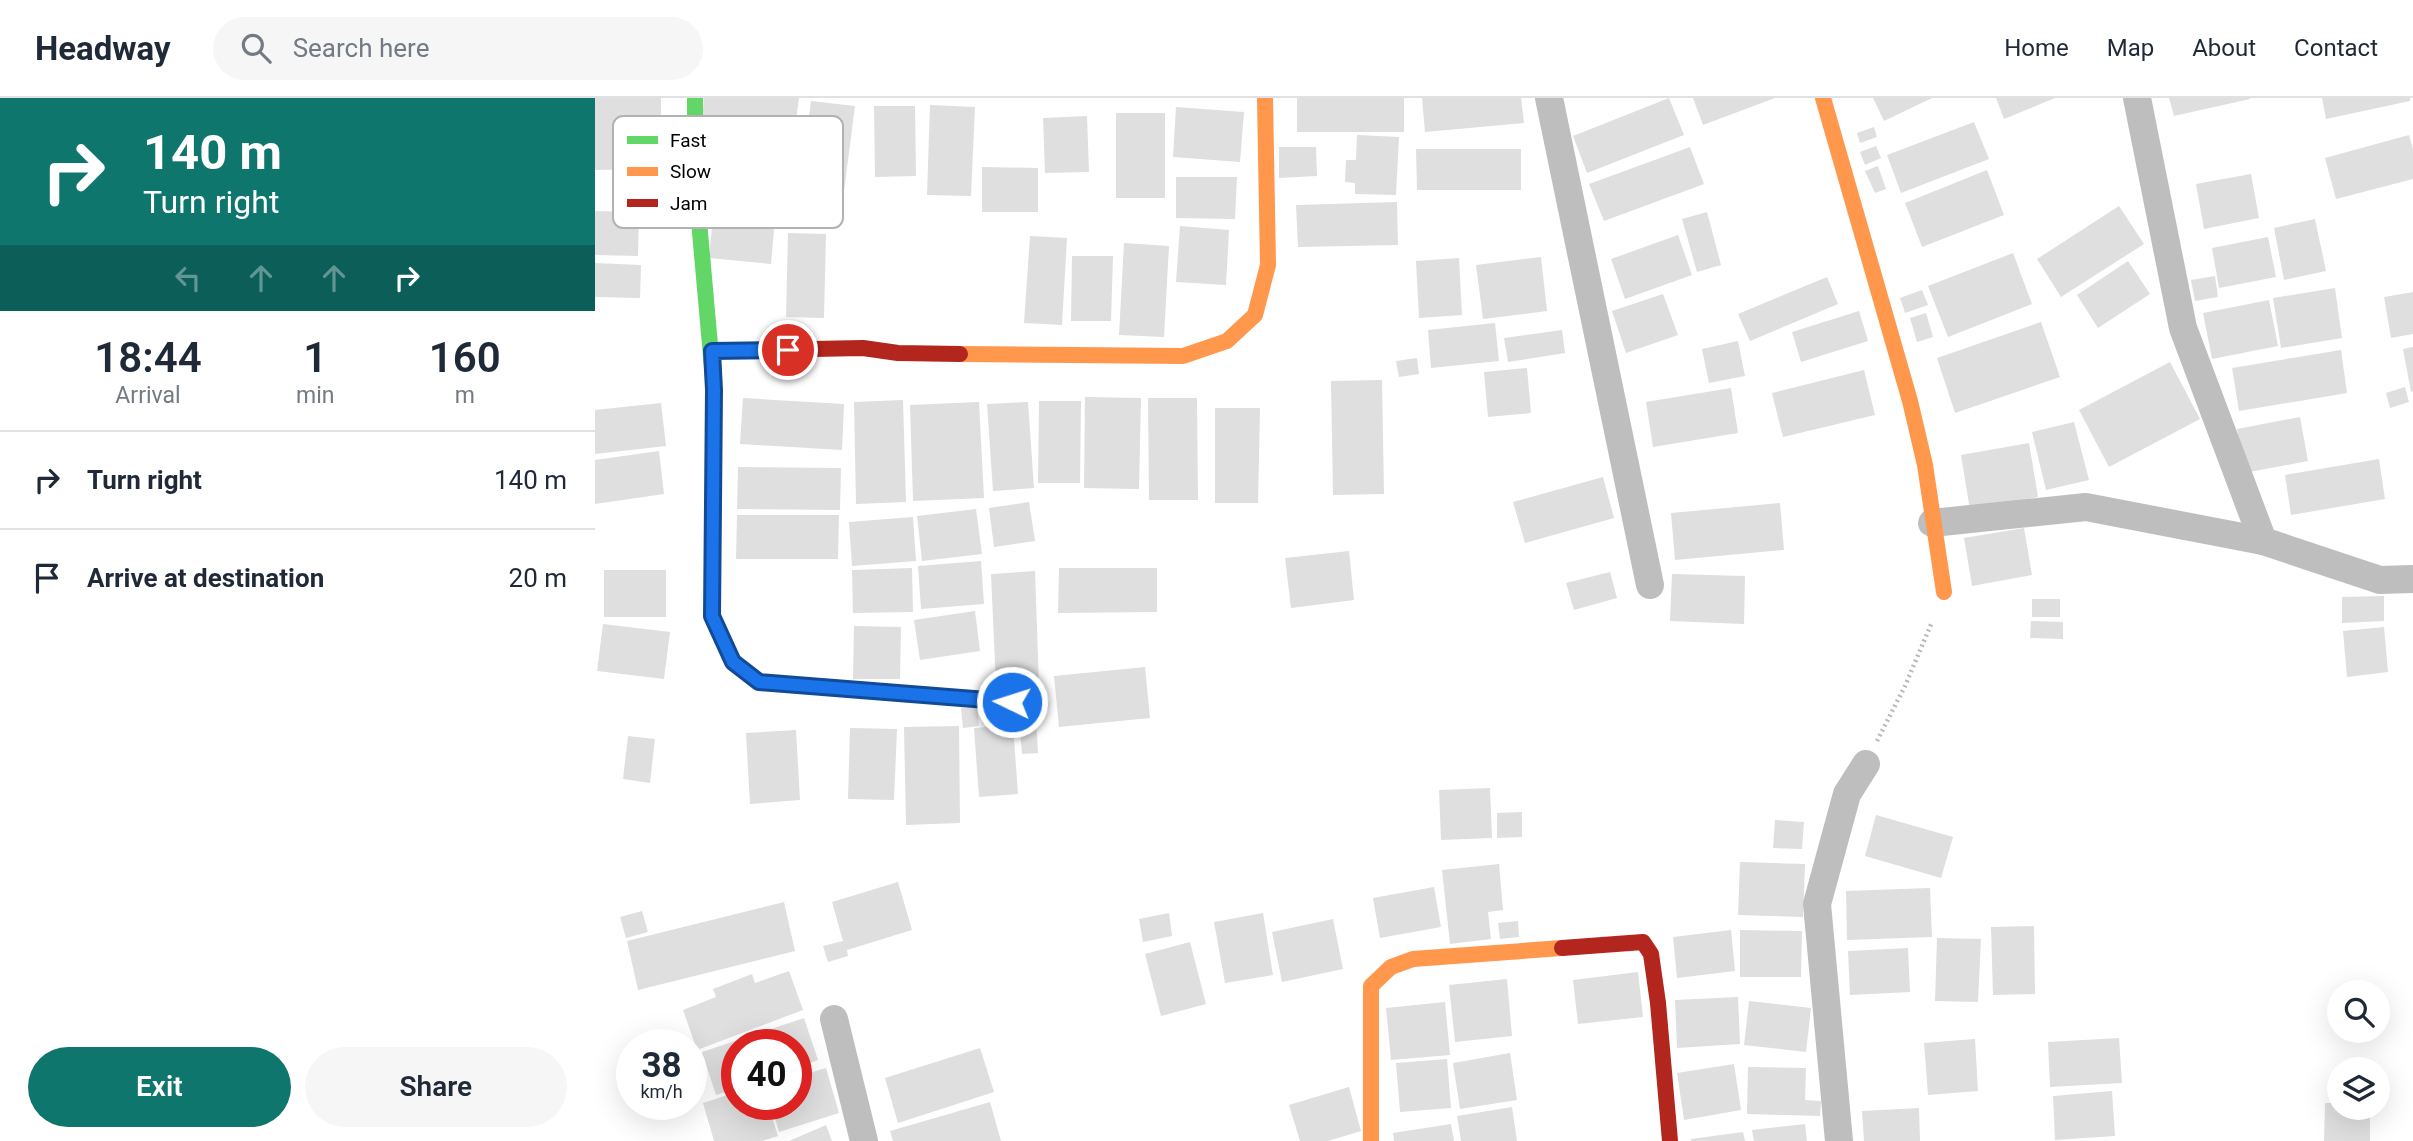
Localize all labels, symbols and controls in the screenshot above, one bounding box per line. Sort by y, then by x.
search box [213,17,703,80]
text: Headway [35,29,171,68]
icon: search [237,29,275,67]
text: Search here [293,33,429,63]
text: Home [2004,34,2069,62]
text: Map [2107,34,2154,62]
text: About [2192,34,2256,62]
text: Contact [2294,34,2378,62]
legend [613,116,843,228]
text: 140 m [143,124,282,181]
icon: right [28,126,119,217]
text: Fast [670,129,707,152]
text: Slow [670,160,711,183]
text: Turn right [143,183,279,221]
text: Jam [670,192,707,215]
icon: left [169,259,207,297]
icon: ahead [242,259,280,297]
icon: ahead [315,259,353,297]
icon: right [388,259,426,297]
pin [758,320,818,380]
icon: arrive [769,331,807,369]
text: 18:44 [94,333,202,382]
text: 1 [303,333,327,382]
text: 160 [429,333,501,382]
text: Arrival [115,382,181,409]
text: min [296,382,334,409]
text: m [455,382,475,409]
icon: right [28,461,66,499]
text: Turn right [87,465,202,495]
text: 140 m [494,465,567,495]
icon: arrive [28,559,66,597]
text: Arrive at destination [87,563,324,593]
text: 20 m [509,563,567,593]
position arrow [975,665,1049,739]
map controls [2327,980,2390,1120]
button: search [2327,980,2390,1043]
speed limit sign: 40 [721,1029,812,1120]
text: 38 [641,1045,682,1086]
button: Exit [28,1047,291,1127]
button: Share [305,1047,567,1127]
button: layers [2327,1057,2390,1120]
text: km/h [640,1081,683,1102]

